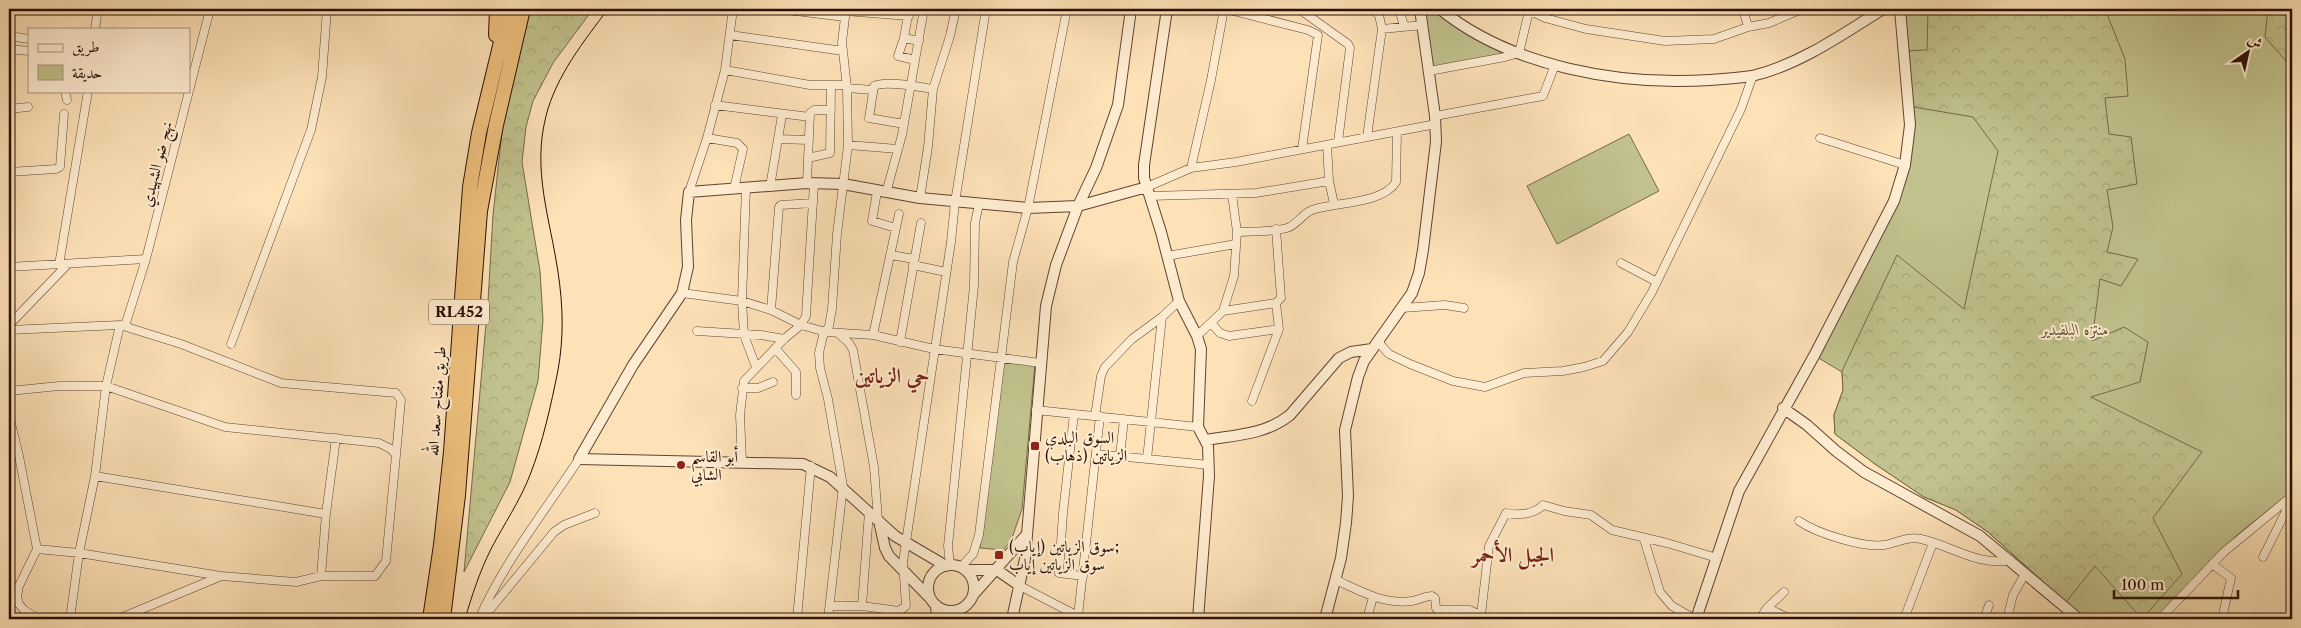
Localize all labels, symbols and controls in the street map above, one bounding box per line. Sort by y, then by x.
legend [28,28,190,92]
north arrow [2224,28,2274,78]
text: ش [2244,30,2266,53]
text: طريق [72,37,99,57]
text: حديقة [72,63,102,82]
street label: نهج ضو الشهيدي [136,119,181,210]
road number: RL452 [429,300,489,324]
park label: منتزه البلفيدير [2040,319,2109,339]
street label: طريق مفتاح سعد الله [420,345,455,457]
district label: حي الزياتين [855,363,929,394]
place label: السوق البلدي الزياتين (ذهاب) [1045,427,1127,466]
marker: السوق البلدي الزياتين (ذهاب) [1029,440,1041,452]
place label: أبو القاسم الشابي [691,445,738,487]
marker: أبو القاسم الشابي [675,459,687,471]
place label: سوق الزياتين (إياب); سوق الزياتين إياب [1009,536,1119,575]
district label: الجبل الأحمر [1470,539,1554,570]
marker: سوق الزياتين (إياب); سوق الزياتين إياب [993,549,1005,561]
scale bar [2114,568,2237,600]
text: 100 m [2121,575,2164,594]

